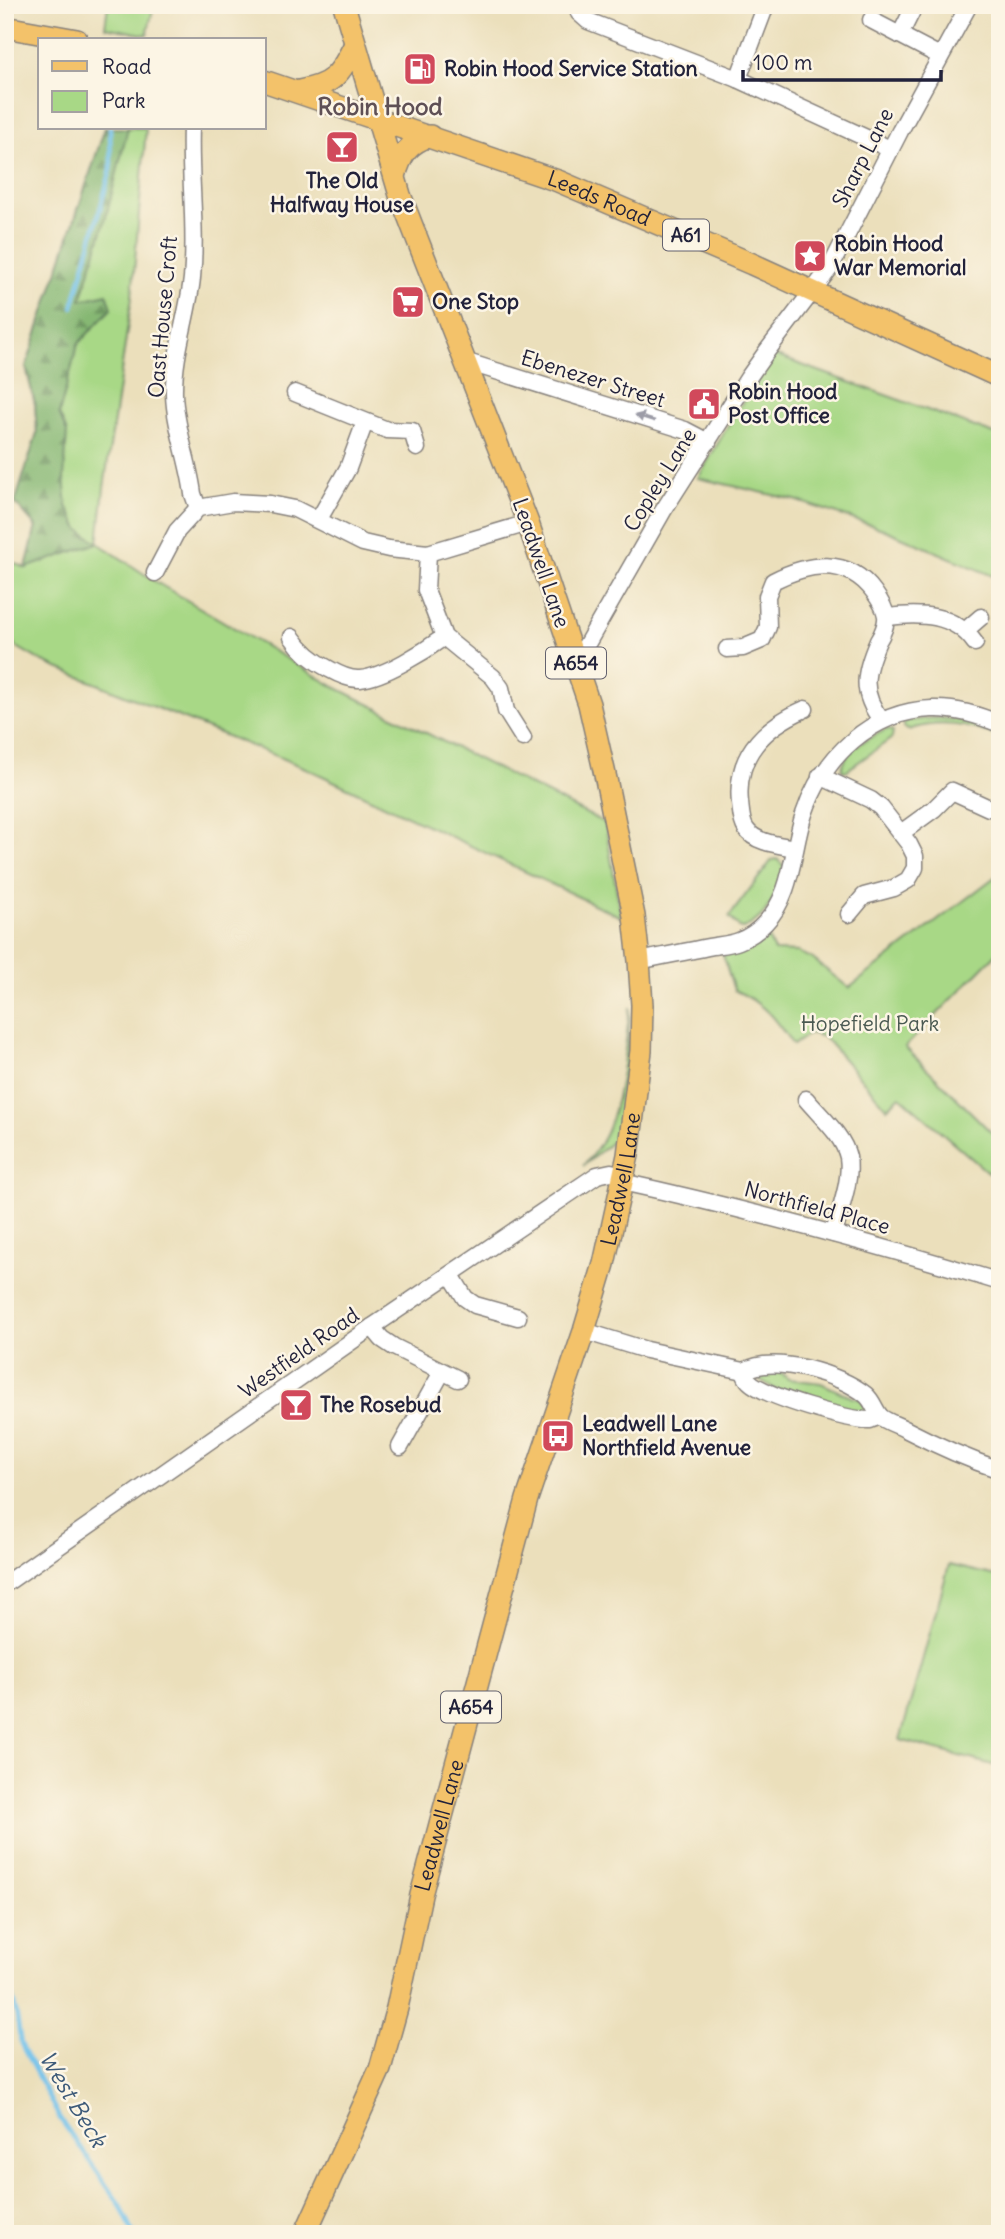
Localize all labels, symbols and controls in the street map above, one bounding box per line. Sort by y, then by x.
legend [38,38,266,130]
scale bar [743,38,940,82]
text: 100 m [753,49,812,76]
fuel station icon: Robin Hood Service Station [401,50,439,88]
text: Road [102,53,151,80]
place label: Robin Hood Service Station [444,55,698,82]
text: Park [102,87,145,114]
district label: Robin Hood [317,91,443,121]
street label: Sharp Lane [826,103,899,212]
bar icon: The Old Halfway House [323,128,361,166]
street label: Leeds Road [544,164,655,232]
place label: The Old Halfway House [270,167,414,218]
road number: A61 [663,219,709,250]
place label: Robin Hood War Memorial [834,230,966,281]
street label: Oast House Croft [142,235,183,399]
place icon: Robin Hood War Memorial [791,237,829,275]
supermarket icon: One Stop [389,283,427,321]
place label: One Stop [432,288,519,315]
street label: Ebenezer Street [518,344,669,413]
place label: Robin Hood Post Office [728,378,838,429]
public building icon: Robin Hood Post Office [685,385,723,423]
one-way arrow [634,412,655,422]
street label: Copley Lane [617,423,702,537]
street label: Leadwell Lane [507,494,576,631]
road number: A654 [546,648,606,678]
park label: Hopefield Park [801,1010,939,1037]
street label: Leadwell Lane [594,1111,646,1248]
street label: Northfield Place [741,1175,893,1240]
street label: Westfield Road [233,1301,364,1404]
bar icon: The Rosebud [277,1386,315,1424]
place label: The Rosebud [320,1391,442,1418]
place label: Leadwell Lane Northfield Avenue [582,1410,751,1461]
bus stop icon: Leadwell Lane Northfield Avenue [539,1417,577,1455]
road number: A654 [441,1692,501,1722]
street label: Leadwell Lane [409,1756,470,1894]
water label: West Beck [33,2045,114,2153]

